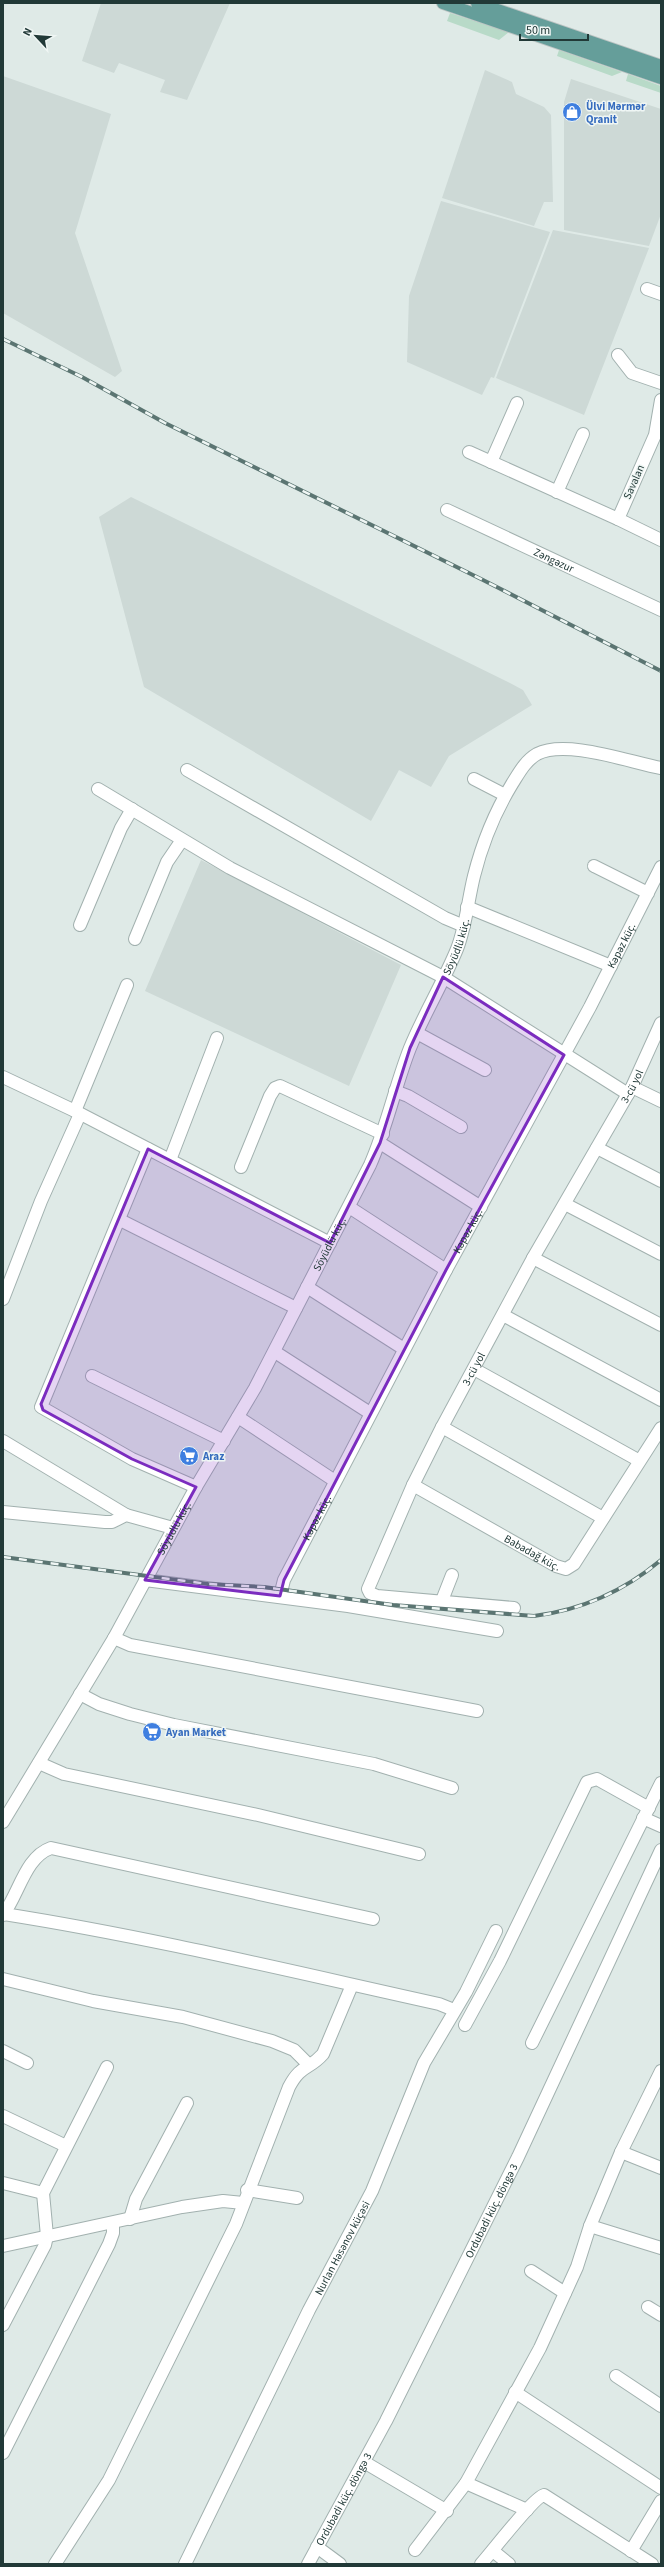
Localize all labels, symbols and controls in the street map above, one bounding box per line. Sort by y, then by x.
north arrow [16,16,56,56]
scale bar [520,16,588,42]
text: 50 m [526,22,550,39]
text: N [19,25,36,38]
place label: Ülvi Mərmər Qranit [586,99,646,127]
shop icon: Ülvi Mərmər Qranit [561,101,583,123]
street label: Savalan [620,462,648,502]
street label: Zəngəzur [531,544,577,576]
street label: Söyüdlü küç. [439,917,473,978]
street label: Kəpəz küç. [603,920,639,971]
street label: 3-cü yol [617,1067,647,1106]
street label: Kəpəz küç. [449,1205,486,1256]
street label: Söyüdlü küç. [309,1214,350,1274]
street label: 3-cü yol [458,1349,489,1388]
supermarket icon: Araz [178,1445,200,1467]
place label: Araz [202,1449,224,1464]
street label: Kəpəz küç. [299,1492,335,1543]
street label: Söyüdlü küç. [153,1498,195,1558]
street label: Babadağ küç. [502,1531,562,1574]
supermarket icon: Ayan Market [141,1721,163,1743]
place label: Ayan Market [165,1725,227,1740]
street label: Ordubadi küç. döngə 3 [461,2161,521,2260]
street label: Nurlan Həsənov küçəsi [311,2198,373,2298]
street label: Ordubadi küç. döngə 3 [312,2450,375,2548]

